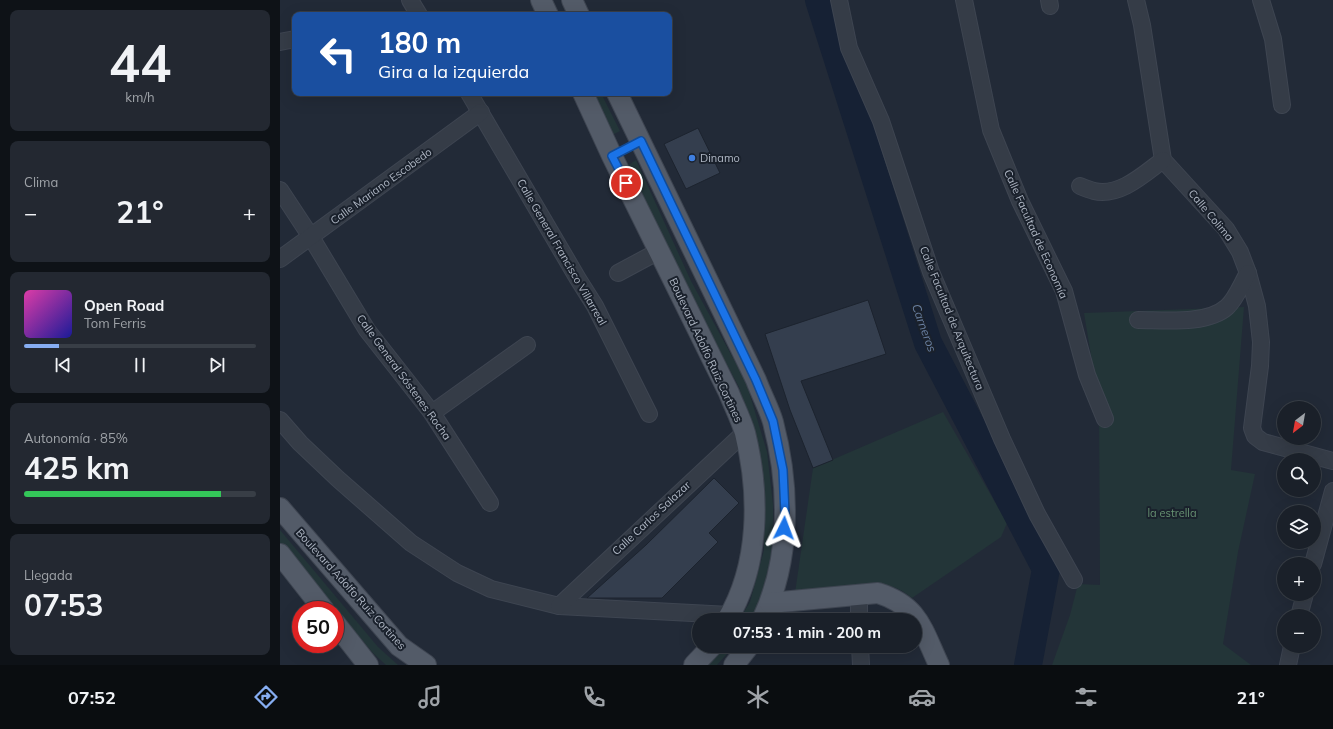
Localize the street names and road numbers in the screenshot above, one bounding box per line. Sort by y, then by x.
street label: Calle Mariano Escobedo [328,145,434,227]
street label: Calle Facultad de Economía [1001,167,1071,301]
street label: Calle General Francisco Villarreal [514,176,610,328]
street label: Calle Colima [1185,186,1237,244]
street label: Calle Facultad de Arquitectura [917,244,987,392]
street label: Boulevard Adolfo Ruiz Cortines [666,276,746,424]
street label: Calle General Sóstenes Rocha [354,311,454,443]
street label: Calle Carlos Salazar [609,478,693,558]
street label: Boulevard Adolfo Ruiz Cortines [293,526,409,652]

